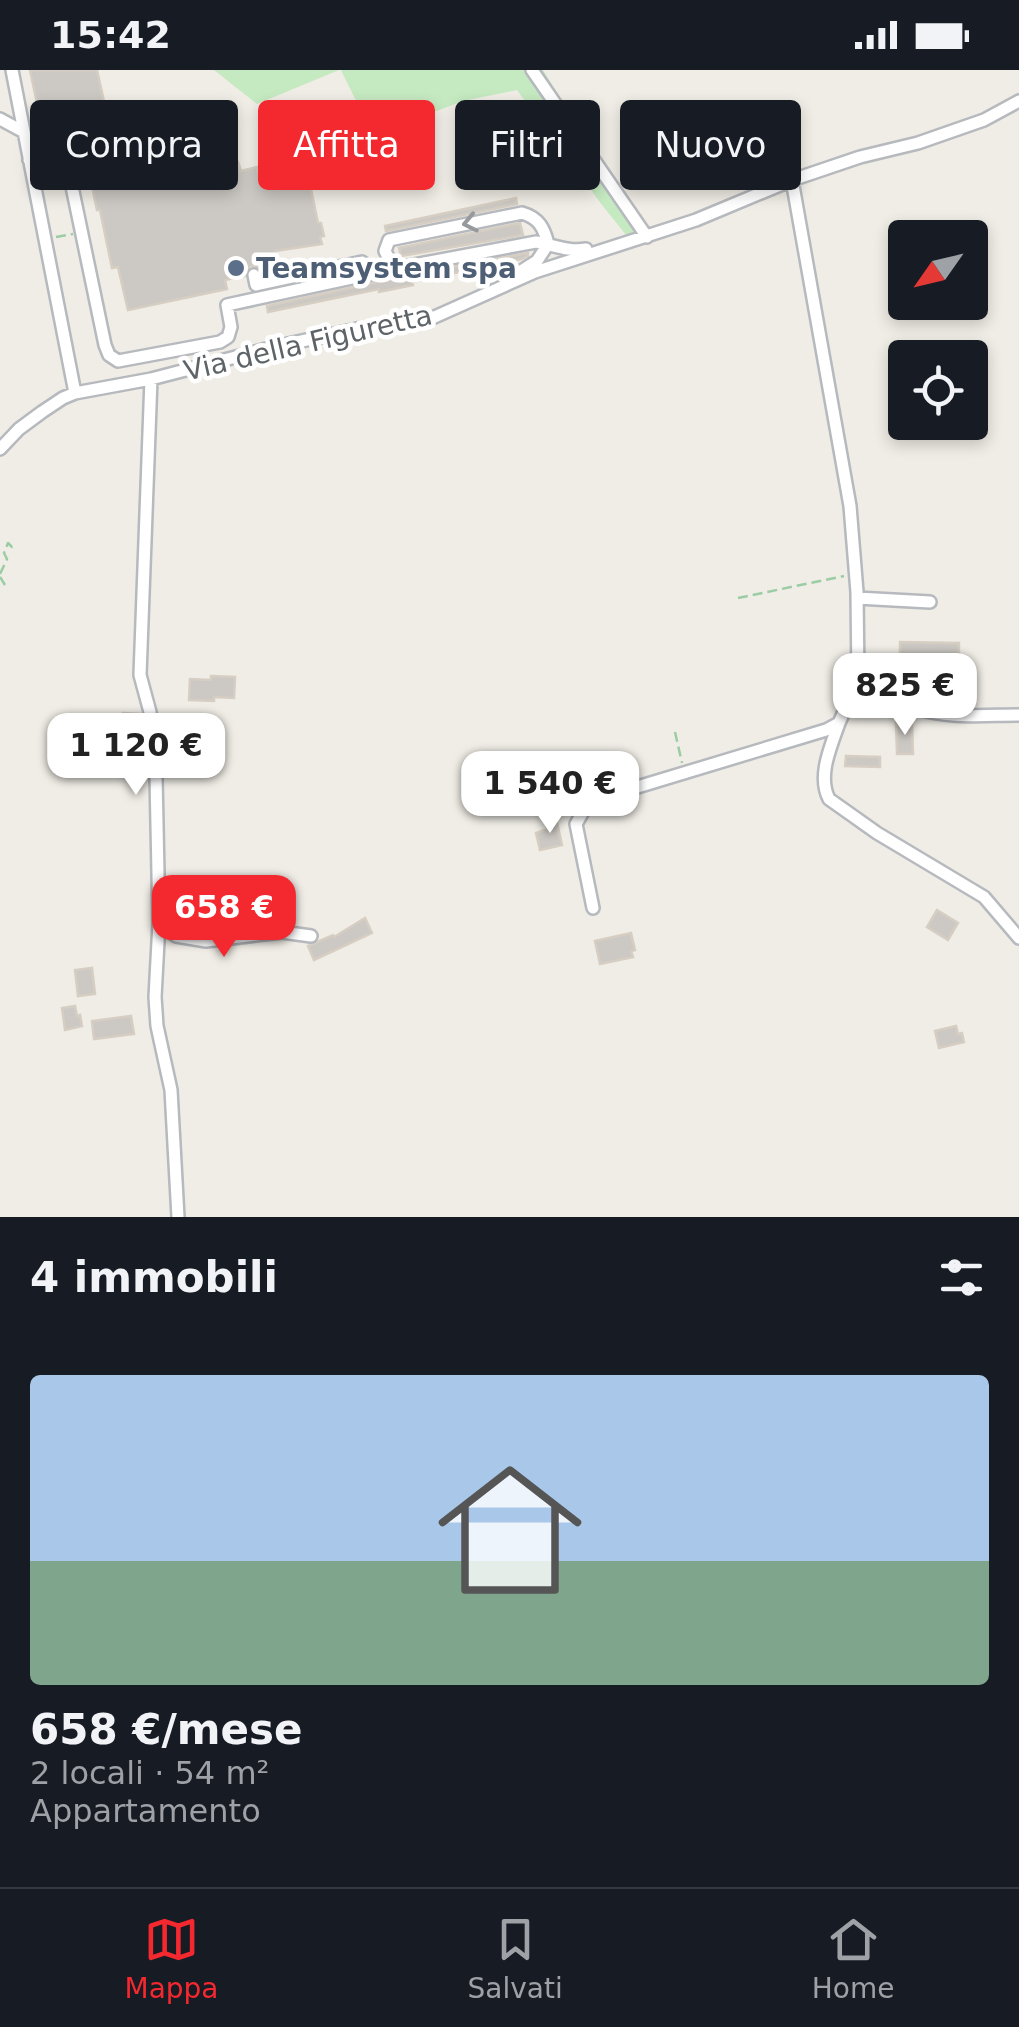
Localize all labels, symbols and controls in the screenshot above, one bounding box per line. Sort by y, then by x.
text: 15:42 [50,13,171,57]
chip: Compra [30,100,238,190]
chip: Affitta [258,100,435,190]
chip: Filtri [455,100,600,190]
chip: Nuovo [620,100,801,190]
one-way arrow [462,212,479,233]
north arrow [888,220,988,320]
map controls [888,220,988,440]
place label: Teamsystem spa [256,252,517,285]
marker: Teamsystem spa [225,257,247,279]
street label: Via della Figuretta [181,298,435,388]
button: locate [888,340,988,440]
pin: 825 € [835,653,975,738]
text: 825 € [855,666,955,704]
pin: 1 120 € [44,713,228,798]
text: 1 120 € [69,726,203,764]
pin: 1 540 € [458,751,642,836]
text: 1 540 € [483,764,617,802]
pin: 658 € [154,875,294,960]
text: 658 € [174,888,274,926]
icon: filters [934,1250,989,1305]
text: 4 immobili [30,1253,278,1302]
icon: home [420,1440,600,1620]
text: 658 €/mese [30,1705,303,1754]
text: 2 locali · 54 m² [30,1754,269,1792]
text: Appartamento [30,1792,261,1830]
tab: Mappa [125,1912,219,2005]
tab: Salvati [468,1912,563,2005]
tab: Home [812,1912,894,2005]

